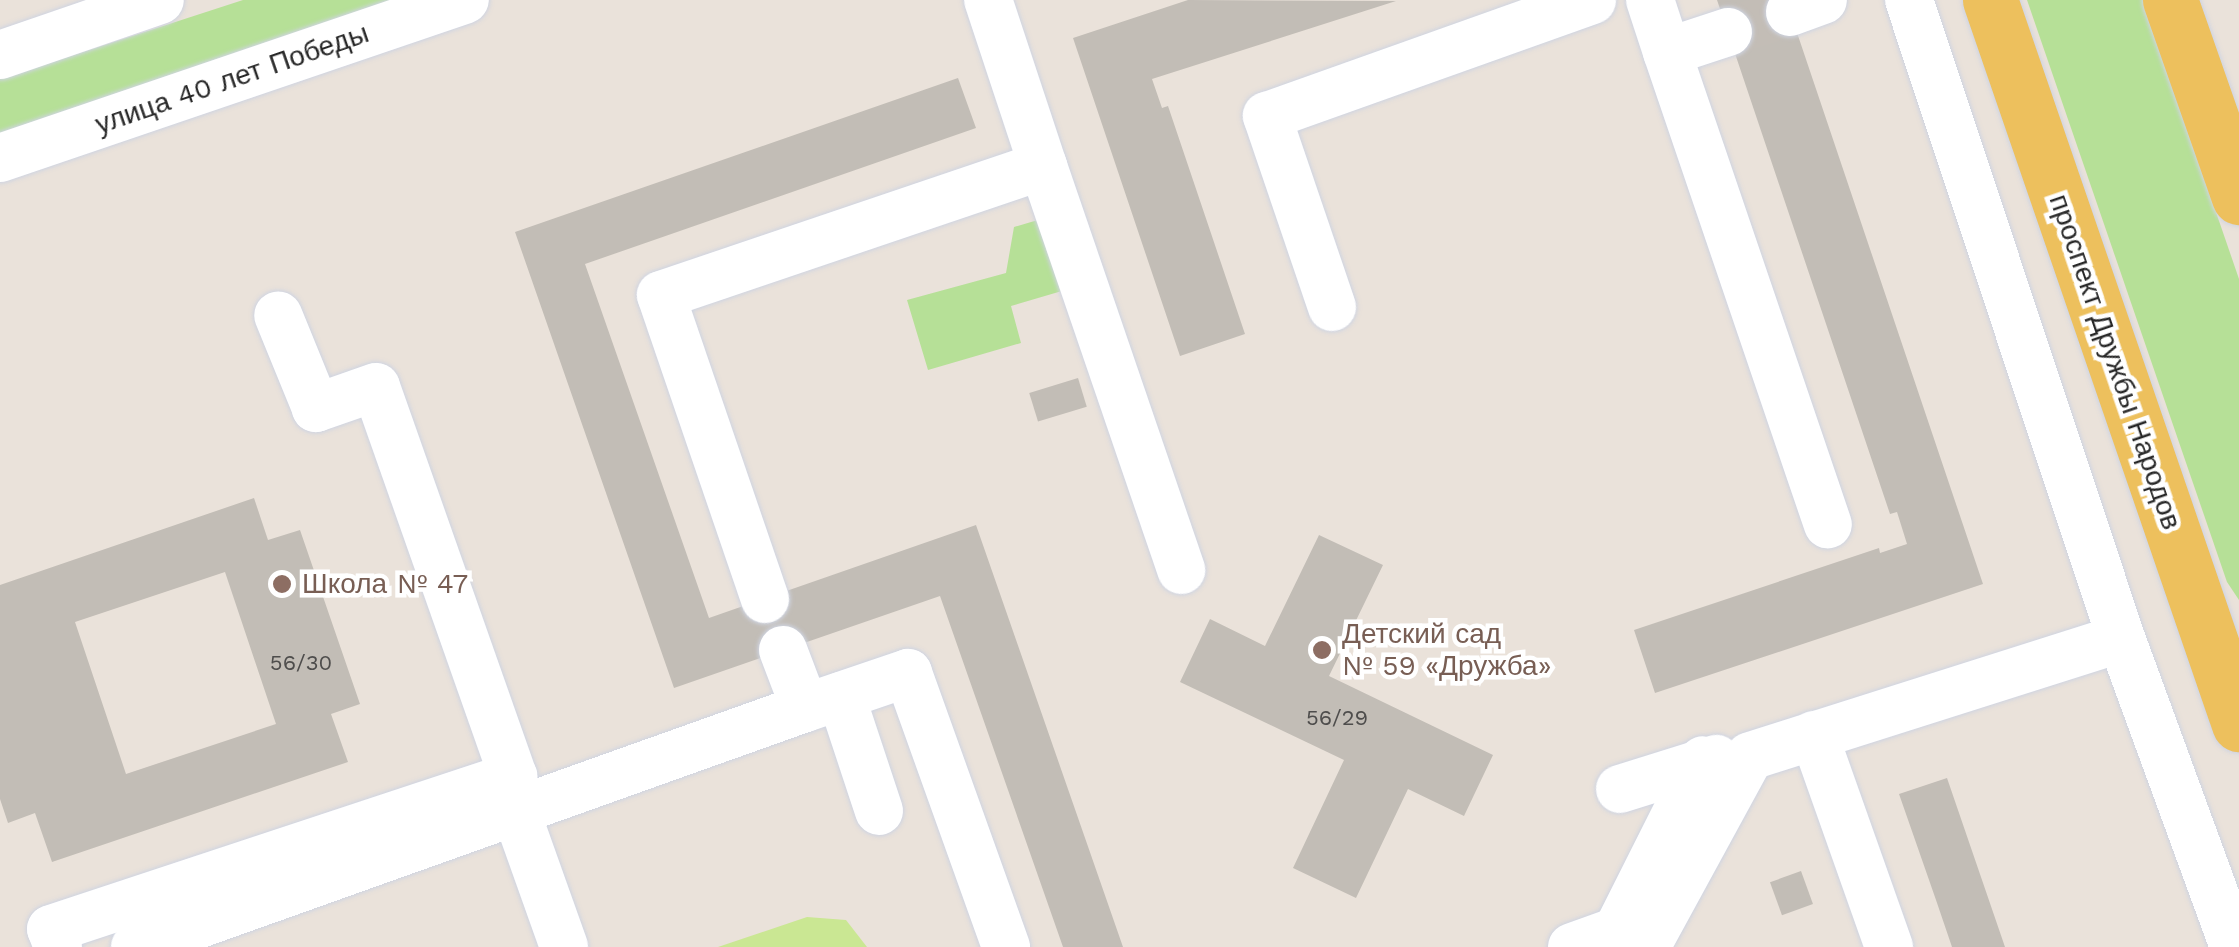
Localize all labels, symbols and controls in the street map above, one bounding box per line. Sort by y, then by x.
street label: улица 40 лет Победы [91,16,373,142]
street label: проспект Дружбы Народов [2042,190,2188,534]
place label: Школа № 47 [302,567,468,601]
marker: Школа № 47 [271,573,293,595]
place label: Детский сад № 59 «Дружба» [1342,617,1551,683]
marker: Детский сад № 59 «Дружба» [1311,639,1333,661]
house number: 56/30 [270,650,332,676]
house number: 56/29 [1306,705,1368,731]

